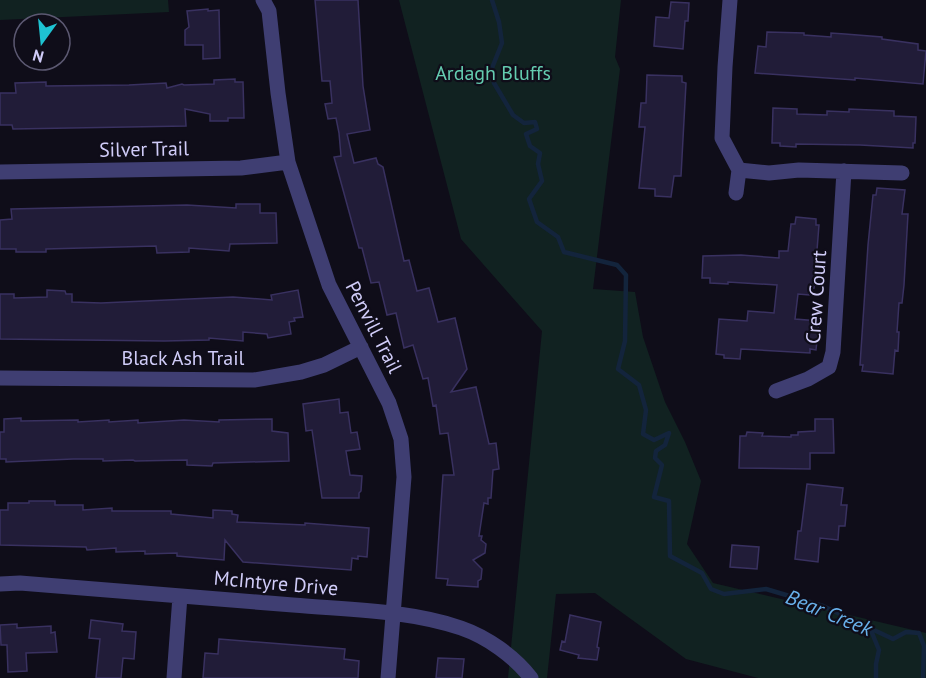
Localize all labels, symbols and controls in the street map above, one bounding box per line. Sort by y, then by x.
north arrow [12,12,72,72]
text: N [30,45,46,68]
park label: Ardagh Bluffs [435,60,551,86]
street label: Silver Trail [99,135,189,163]
street label: Crew Court [800,249,832,345]
street label: Penvill Trail [340,277,408,378]
street label: Black Ash Trail [122,345,245,371]
street label: McIntyre Drive [213,565,339,601]
water label: Bear Creek [782,583,878,643]

